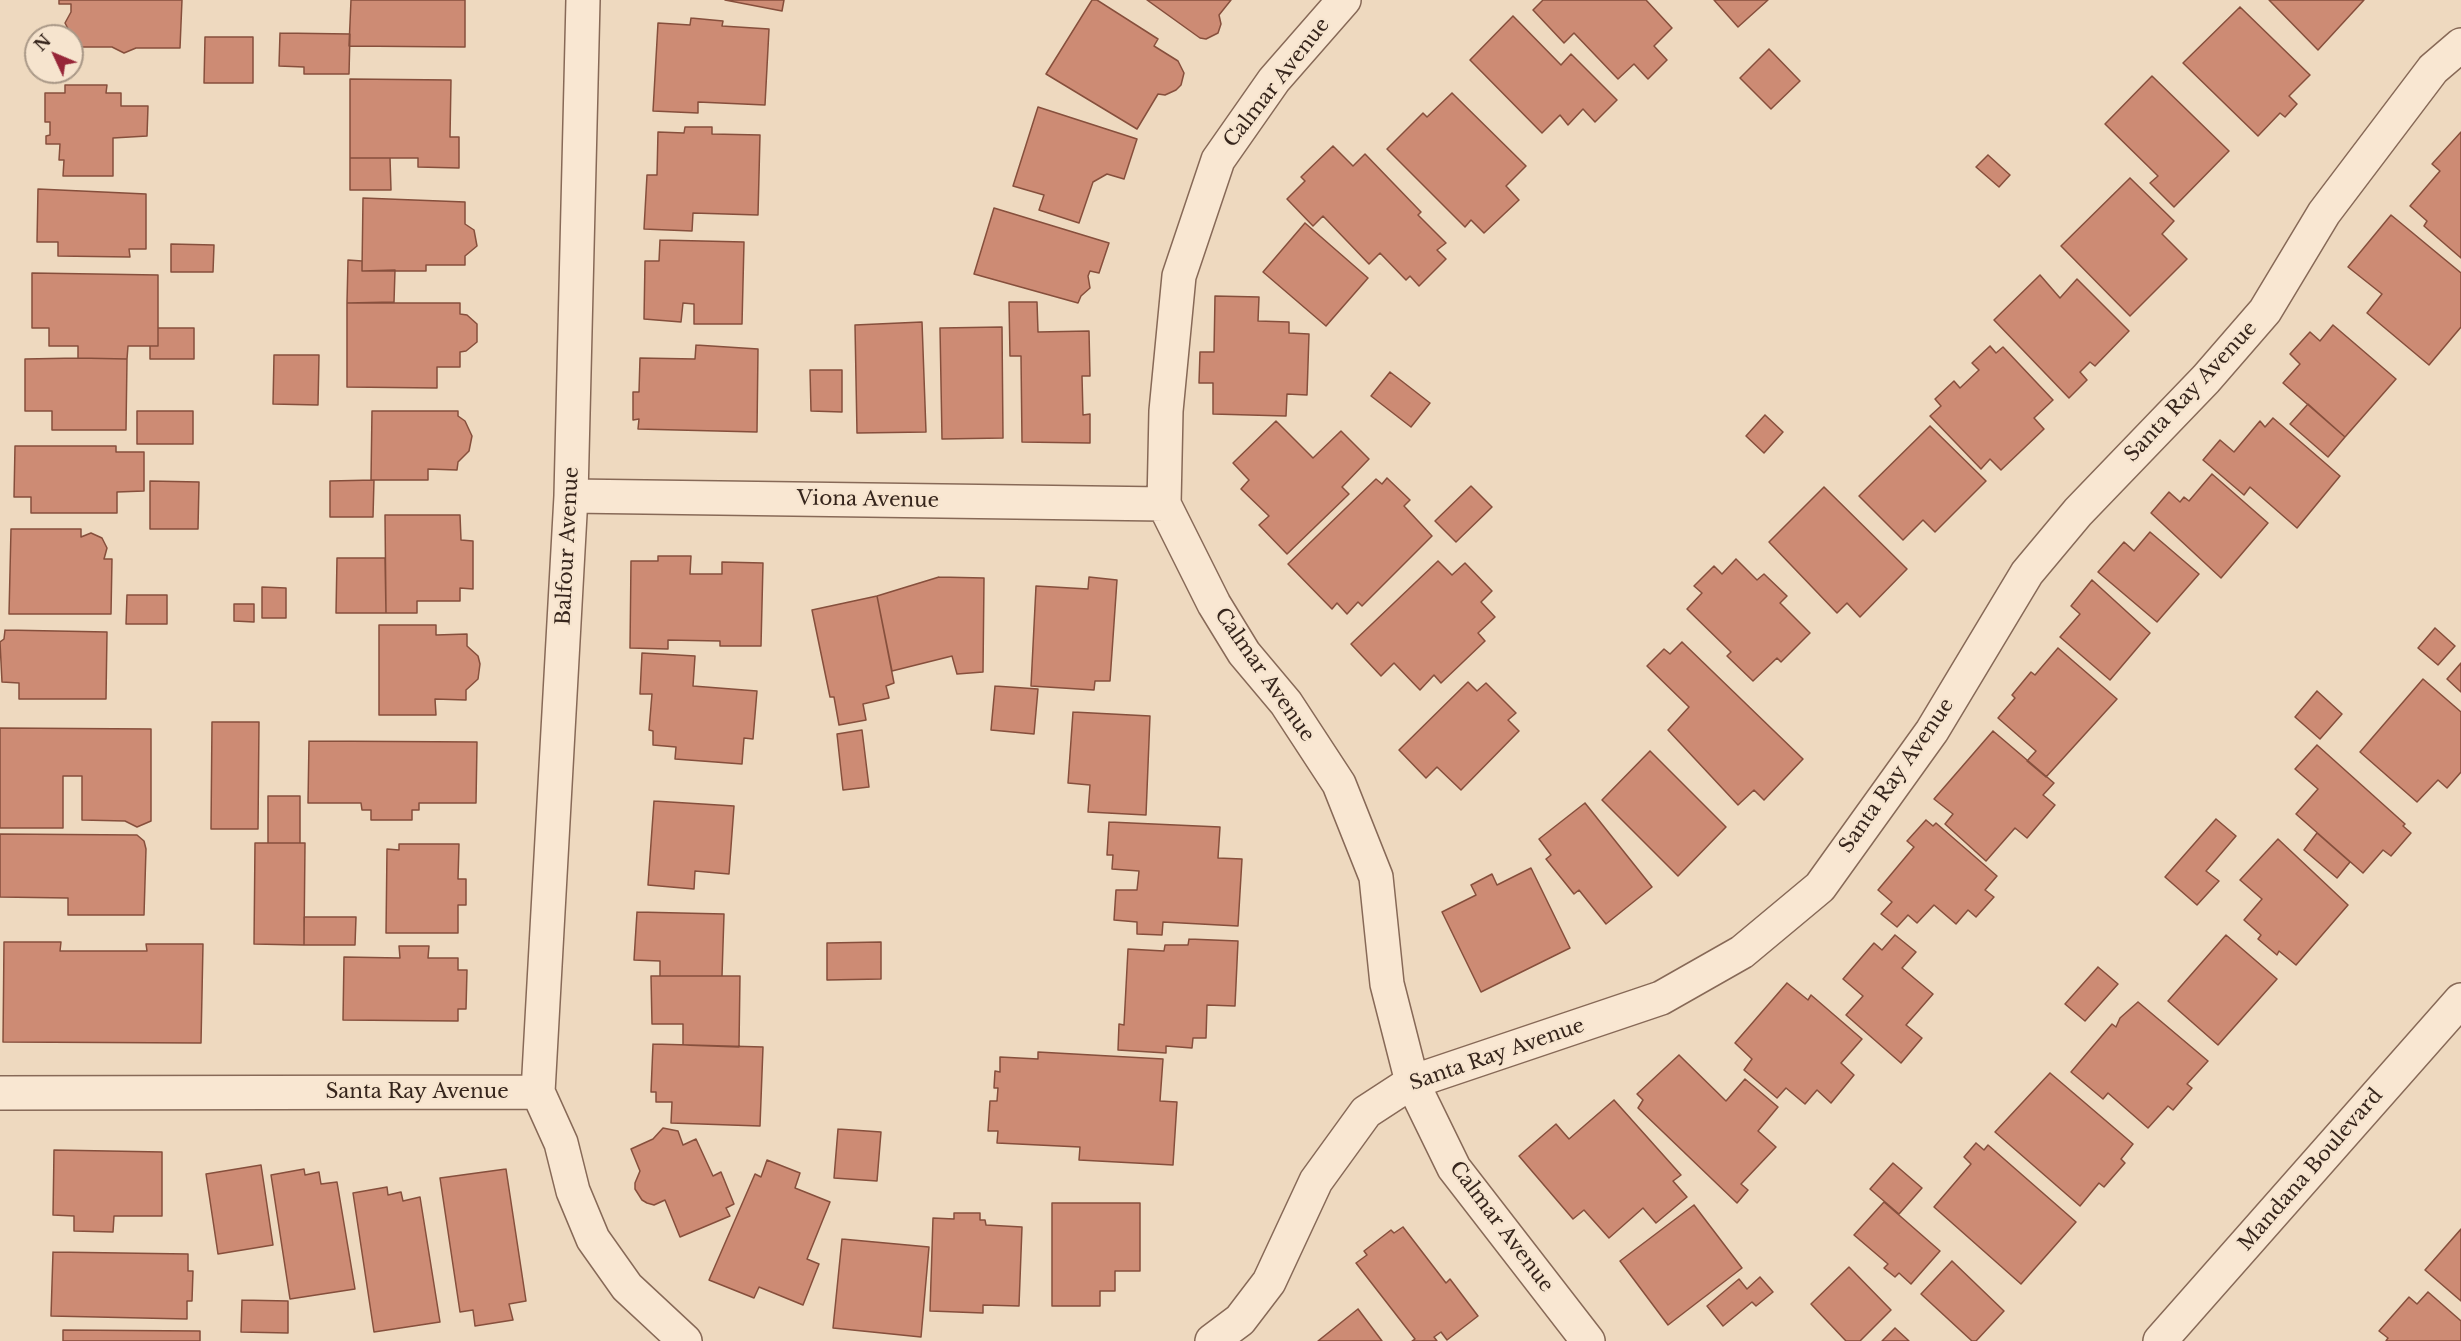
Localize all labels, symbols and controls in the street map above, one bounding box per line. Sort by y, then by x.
street label: Calmar Avenue [1219,14,1335,152]
north arrow [24,24,84,84]
text: N [30,31,55,55]
street label: Santa Ray Avenue [2120,317,2262,467]
street label: Balfour Avenue [552,466,584,626]
street label: Viona Avenue [797,487,939,513]
street label: Calmar Avenue [1209,604,1319,746]
street label: Santa Ray Avenue [1835,694,1959,858]
street label: Santa Ray Avenue [1406,1014,1588,1096]
street label: Santa Ray Avenue [325,1080,509,1104]
street label: Mandana Boulevard [2234,1084,2388,1256]
street label: Calmar Avenue [1444,1157,1558,1297]

